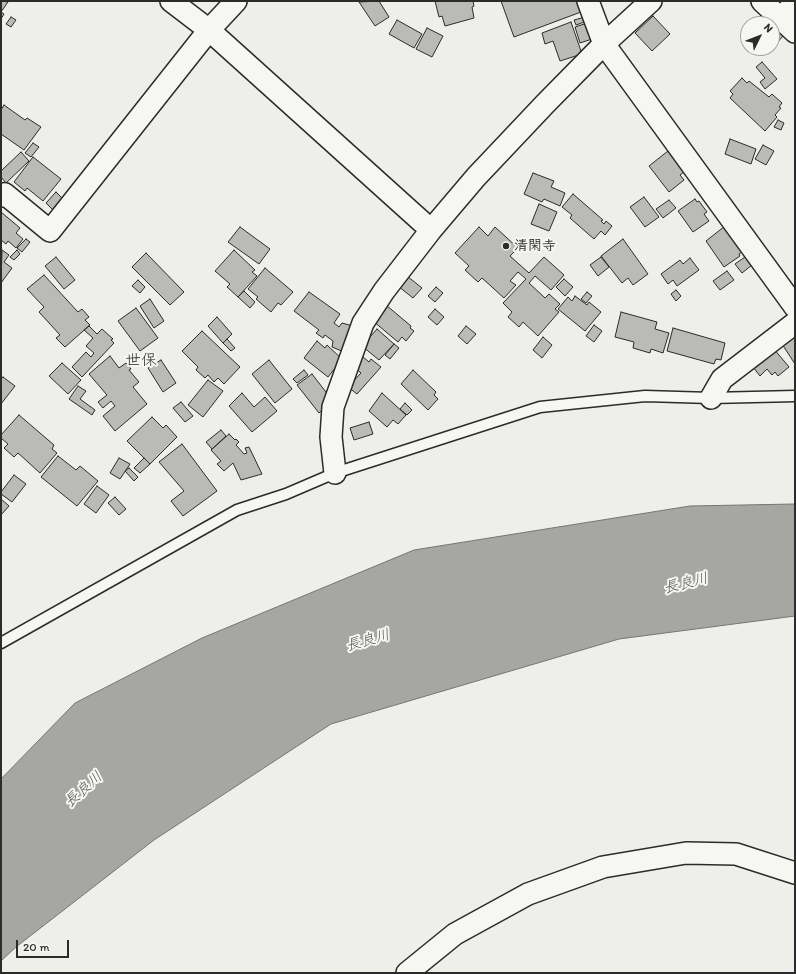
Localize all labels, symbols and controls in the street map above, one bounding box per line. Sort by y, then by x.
north arrow [740,16,780,56]
text: N [761,21,776,35]
place label: 清閑寺 [514,238,556,254]
marker: 清閑寺 [501,241,511,251]
district label: 世保 [125,351,157,371]
water label: 長良川 [662,570,710,598]
water label: 長良川 [344,626,392,656]
water label: 長良川 [61,768,107,812]
scale bar [18,932,71,958]
text: 20 m [23,940,50,954]

